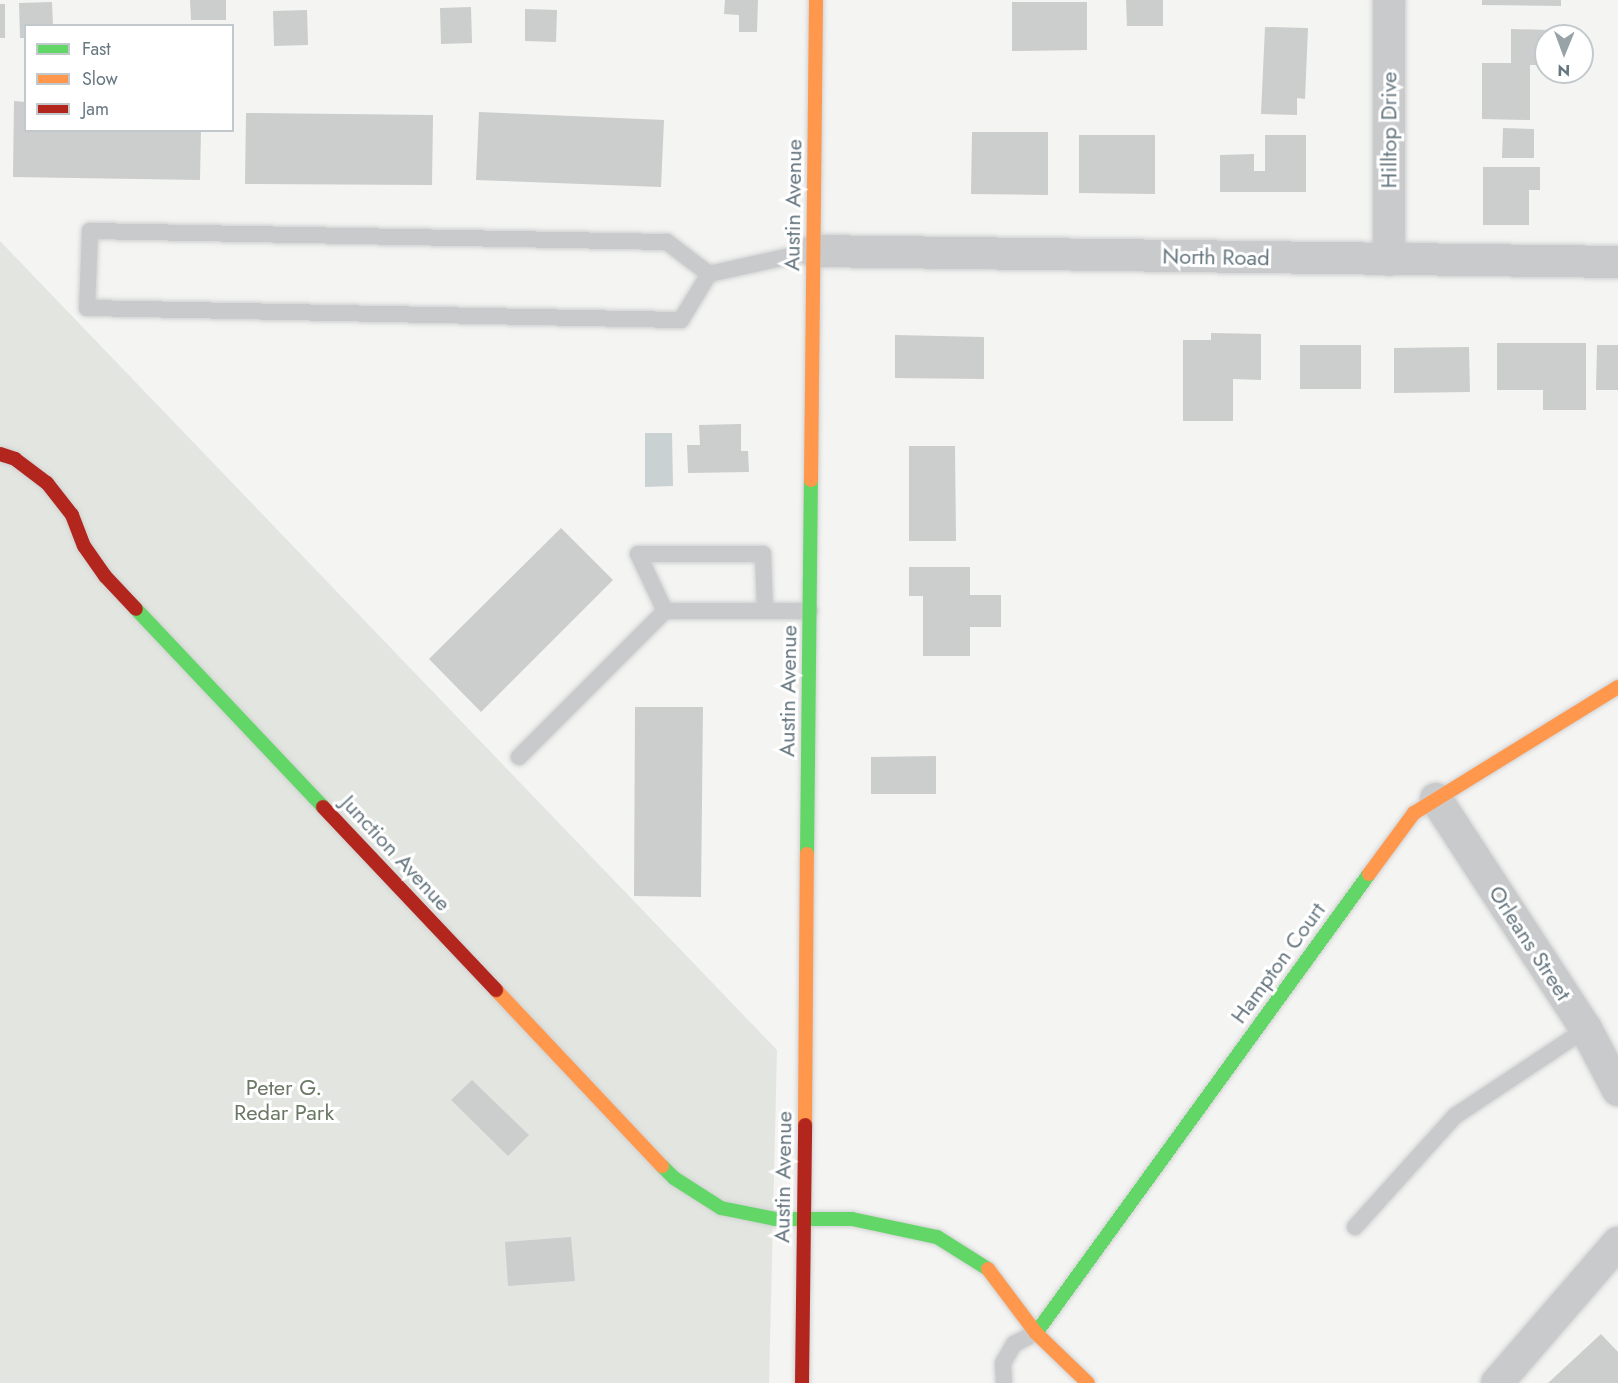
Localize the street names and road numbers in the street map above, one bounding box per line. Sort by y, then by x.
street label: Hilltop Drive [1376,72,1402,188]
street label: Austin Avenue [779,139,807,271]
street label: North Road [1162,243,1270,271]
street label: Austin Avenue [774,625,802,757]
street label: Junction Avenue [336,790,456,916]
street label: Orleans Street [1483,881,1577,1005]
street label: Hampton Court [1225,897,1331,1029]
street label: Austin Avenue [769,1111,797,1243]

